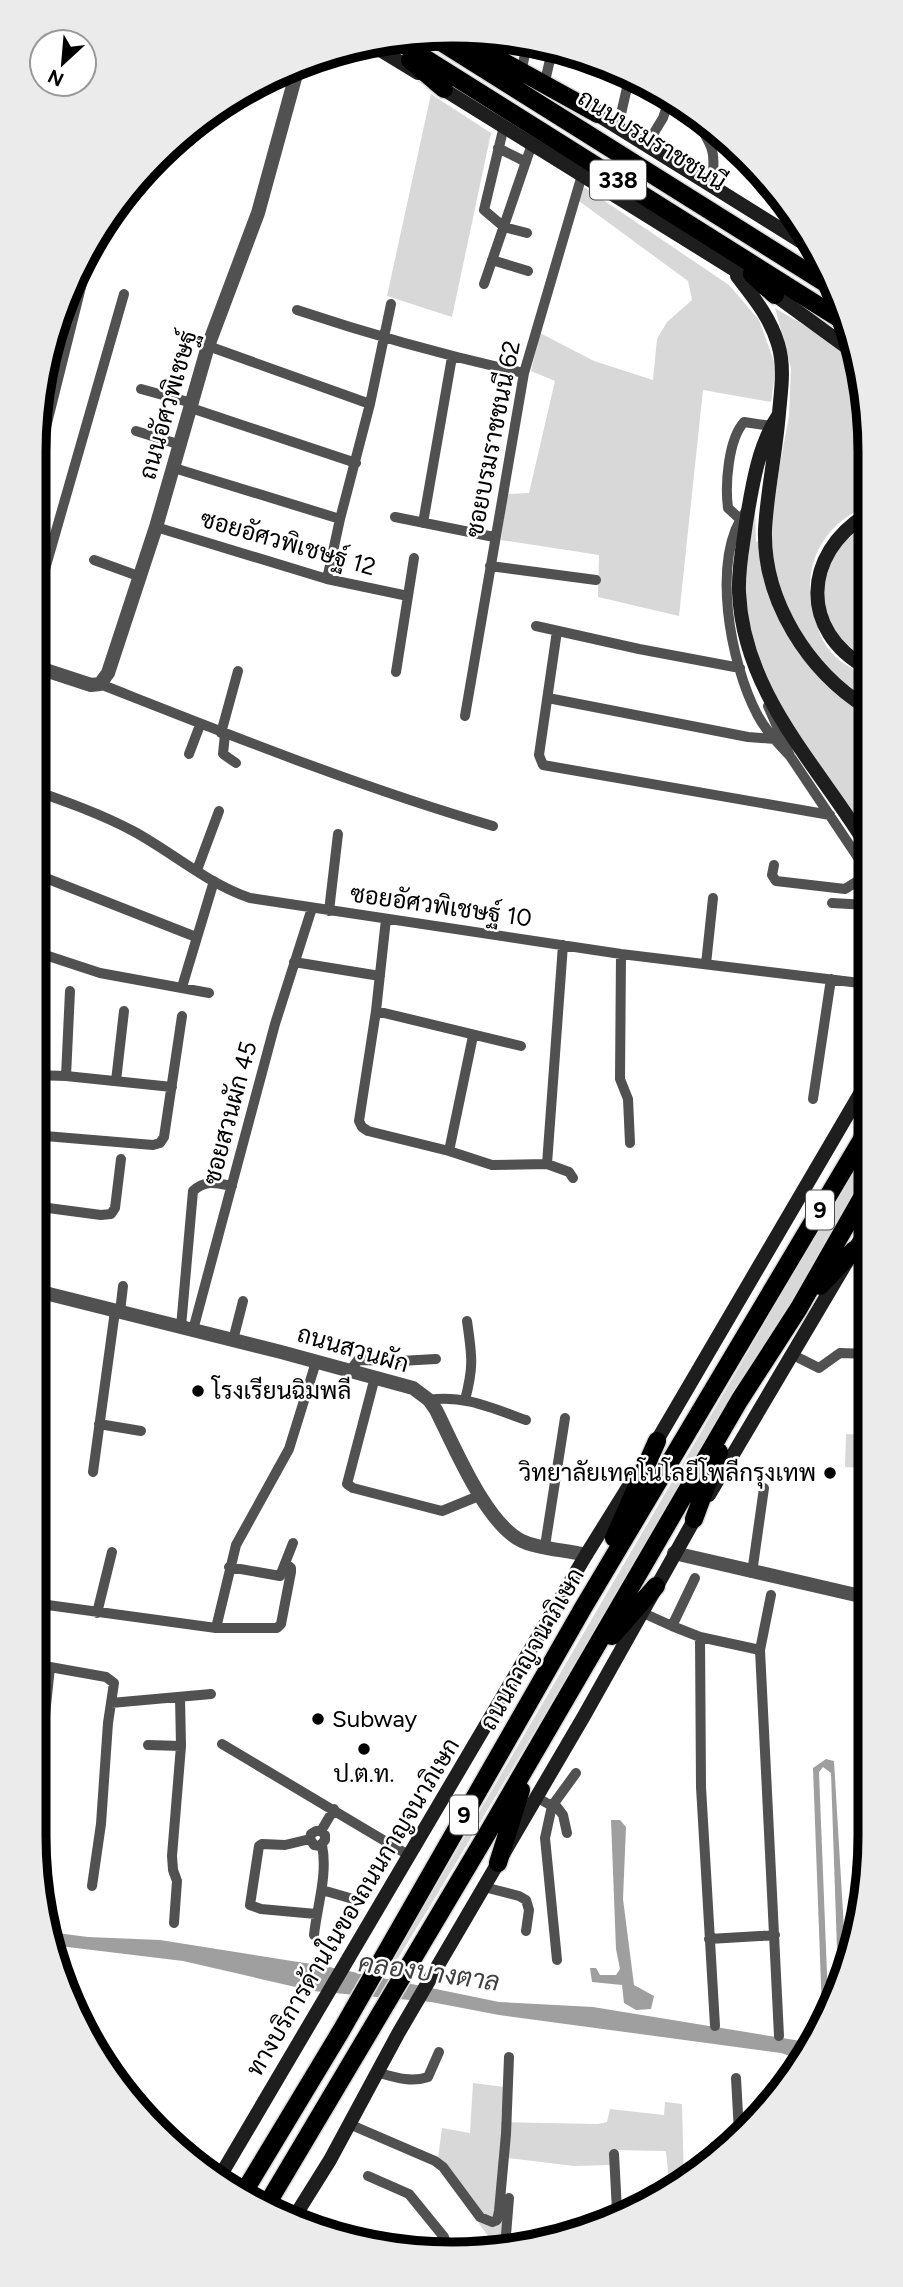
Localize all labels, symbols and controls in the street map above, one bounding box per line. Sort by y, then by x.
north arrow [28,28,98,98]
text: N [44,64,67,91]
street label: ถนนบรมราชชนนี [573,82,732,197]
road number: 338 [590,160,646,200]
street label: ถนนอัศวพิเชษฐ์ [131,327,205,483]
street label: ซอยบรมราชชนนี 62 [459,338,526,540]
street label: ซอยอัศวพิเชษฐ์ 12 [197,503,379,583]
street label: ซอยอัศวพิเชษฐ์ 10 [348,877,534,935]
street label: ซอยสวนผัก 45 [196,1038,263,1188]
road number: 9 [806,1190,834,1230]
street label: ถนนสวนผัก [294,1319,412,1378]
place label: โรงเรียนฉิมพลี [210,1375,351,1405]
marker: โรงเรียนฉิมพลี [190,1383,206,1399]
place label: วิทยาลัยเทคโนโลยีโพลีกรุงเทพ [518,1457,816,1489]
marker: วิทยาลัยเทคโนโลยีโพลีกรุงเทพ [822,1465,838,1481]
street label: ถนนกาญจนาภิเษก [473,1562,590,1735]
place label: Subway [332,1704,417,1733]
marker: Subway [310,1711,326,1727]
street label: ทางบริการด้านในของถนนกาญจนาภิเษก [239,1732,465,2081]
marker: ป.ต.ท. [356,1741,372,1757]
place label: ป.ต.ท. [333,1759,395,1788]
road number: 9 [450,1796,478,1834]
water label: คลองบางตาล [356,1946,502,1998]

